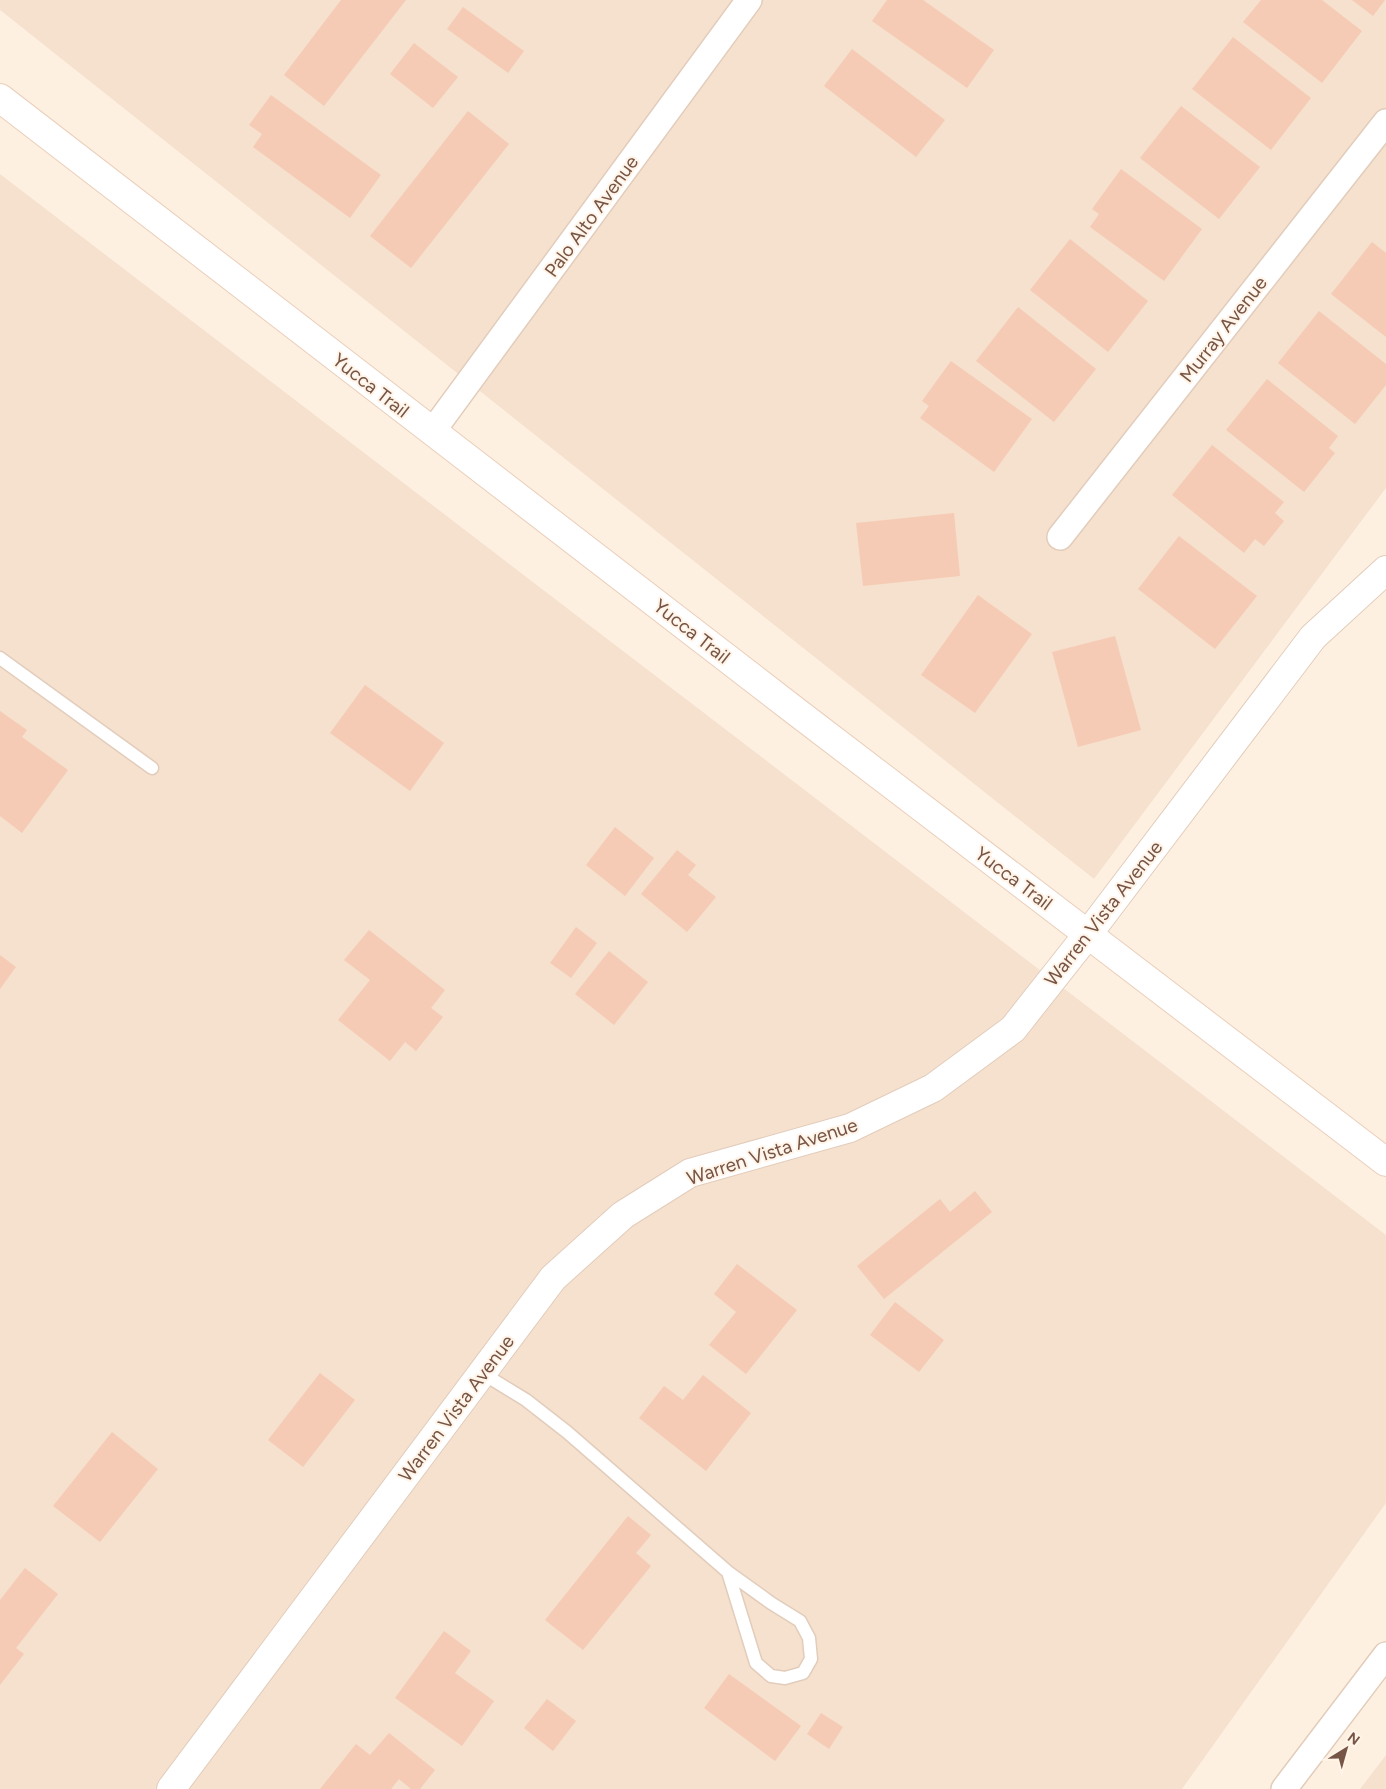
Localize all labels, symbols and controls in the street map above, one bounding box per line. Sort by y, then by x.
street label: Palo Alto Avenue [540,151,643,282]
street label: Murray Avenue [1175,272,1272,387]
street label: Yucca Trail [328,348,414,422]
street label: Yucca Trail [649,594,735,668]
street label: Warren Vista Avenue [1040,836,1167,990]
street label: Yucca Trail [971,842,1057,915]
street label: Warren Vista Avenue [684,1113,860,1190]
street label: Warren Vista Avenue [394,1330,519,1486]
north arrow [1321,1724,1371,1774]
text: N [1344,1729,1363,1749]

